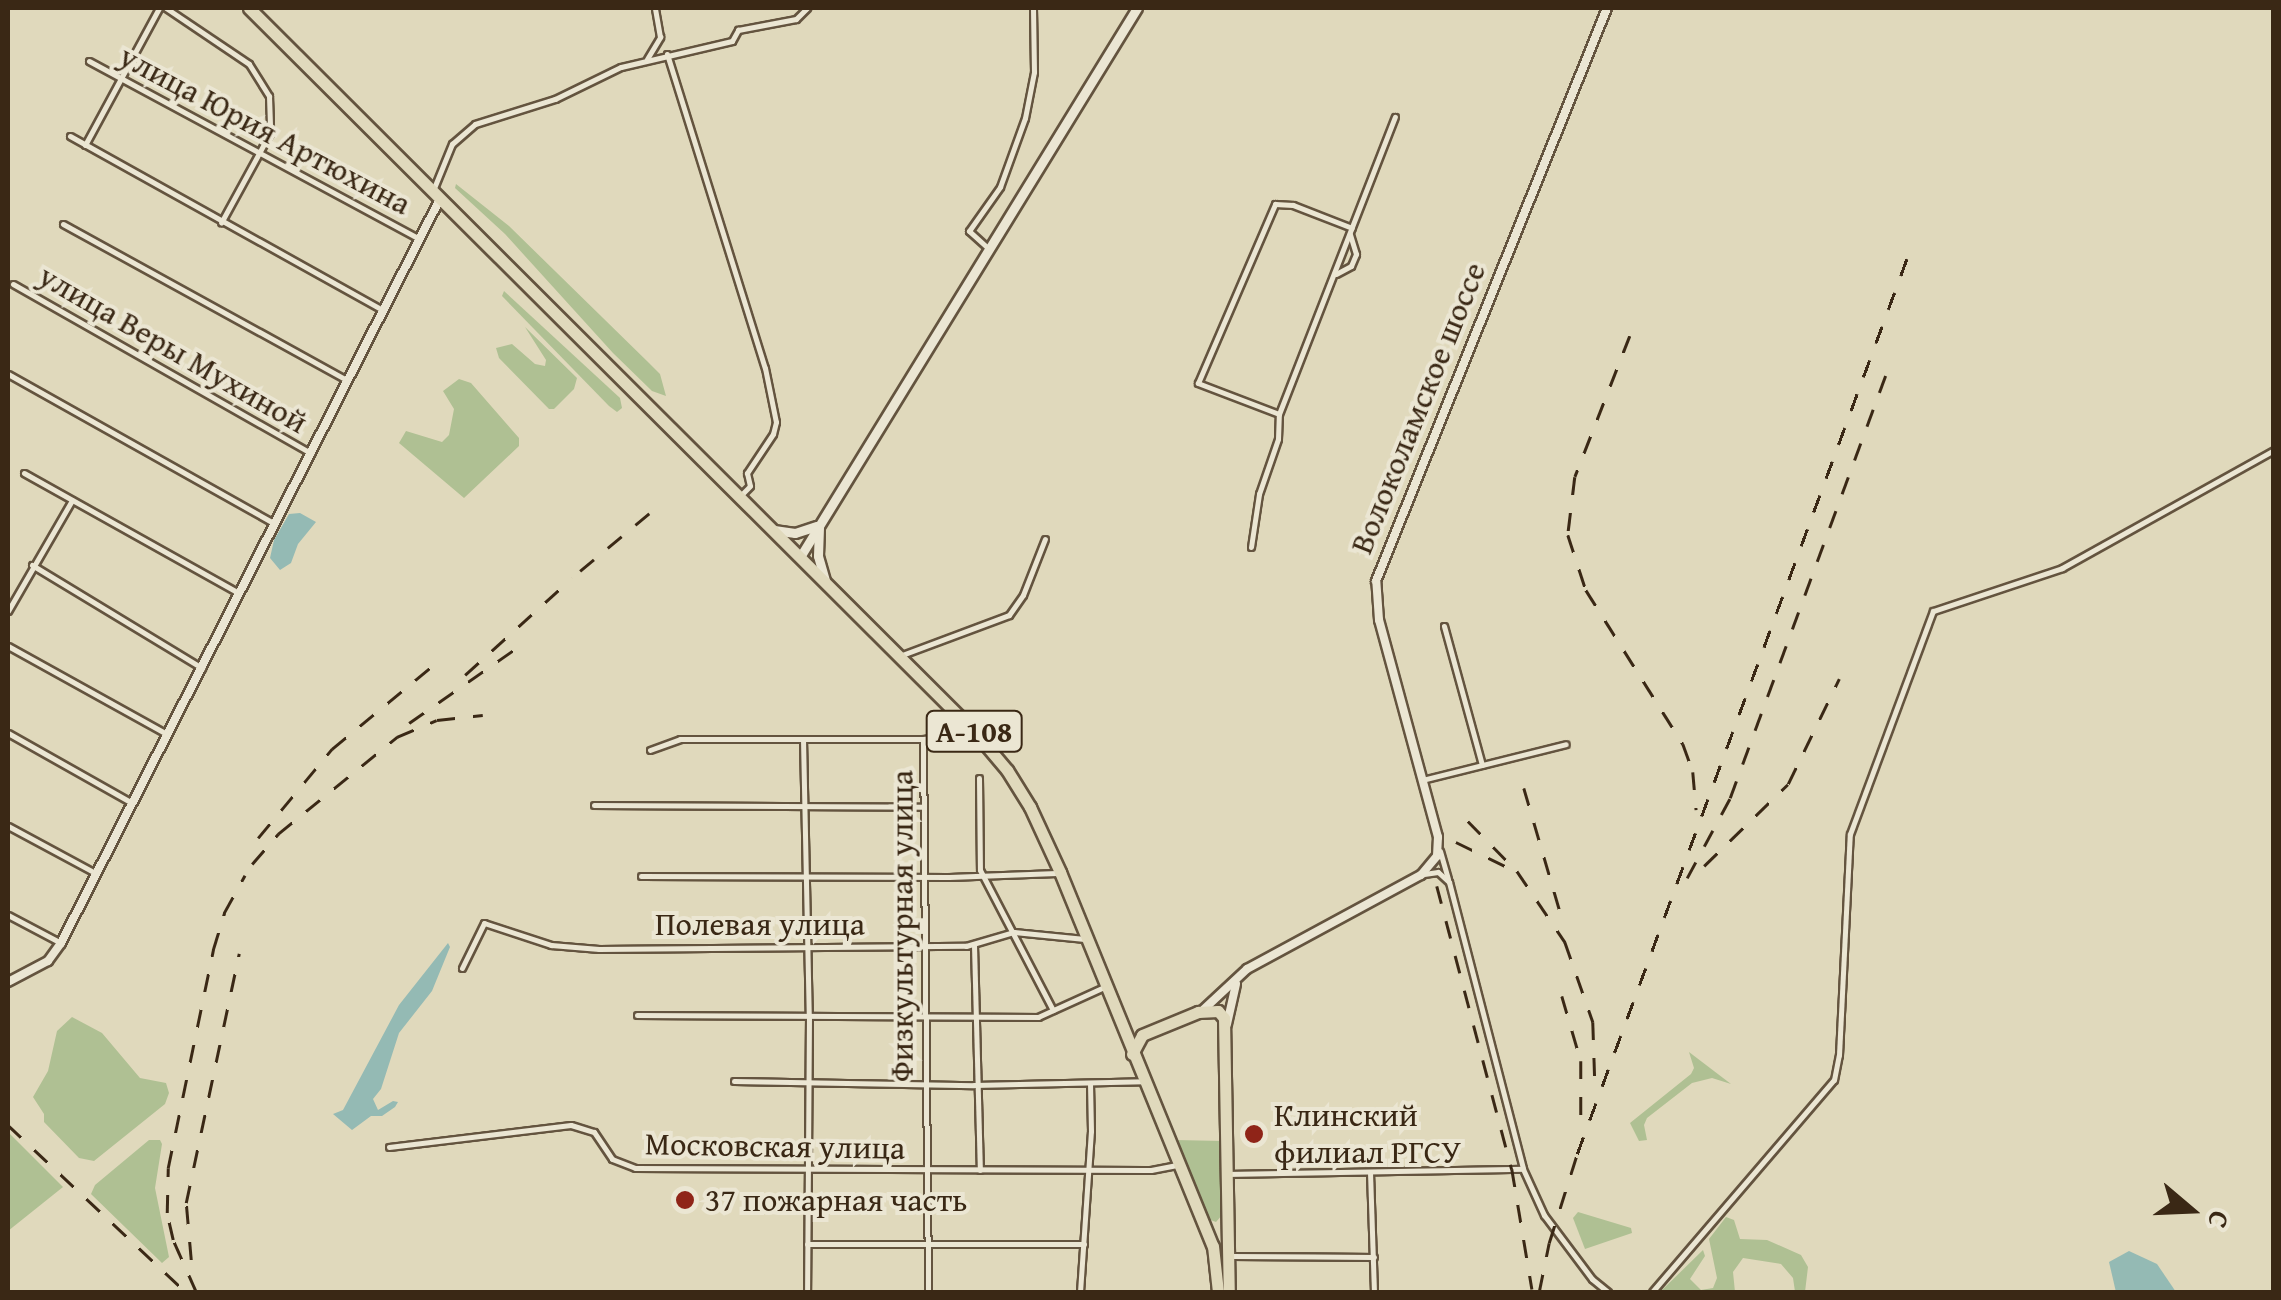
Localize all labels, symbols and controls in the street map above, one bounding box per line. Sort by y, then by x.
street label: улица Юрия Артюхина [113,37,417,223]
street label: улица Веры Мухиной [32,256,314,442]
street label: Волоколамское шоссе [1342,257,1494,559]
road number: А-108 [924,706,1024,756]
street label: Физкультурная улица [883,770,921,1082]
street label: Полевая улица [655,905,865,943]
place label: Клинский филиал РГСУ [1274,1097,1461,1172]
marker: Клинский филиал РГСУ [1243,1123,1265,1145]
street label: Московская улица [645,1125,905,1167]
north arrow [2141,1160,2241,1260]
place label: 37 пожарная часть [705,1181,967,1219]
marker: 37 пожарная часть [674,1189,696,1211]
text: С [2198,1206,2242,1234]

